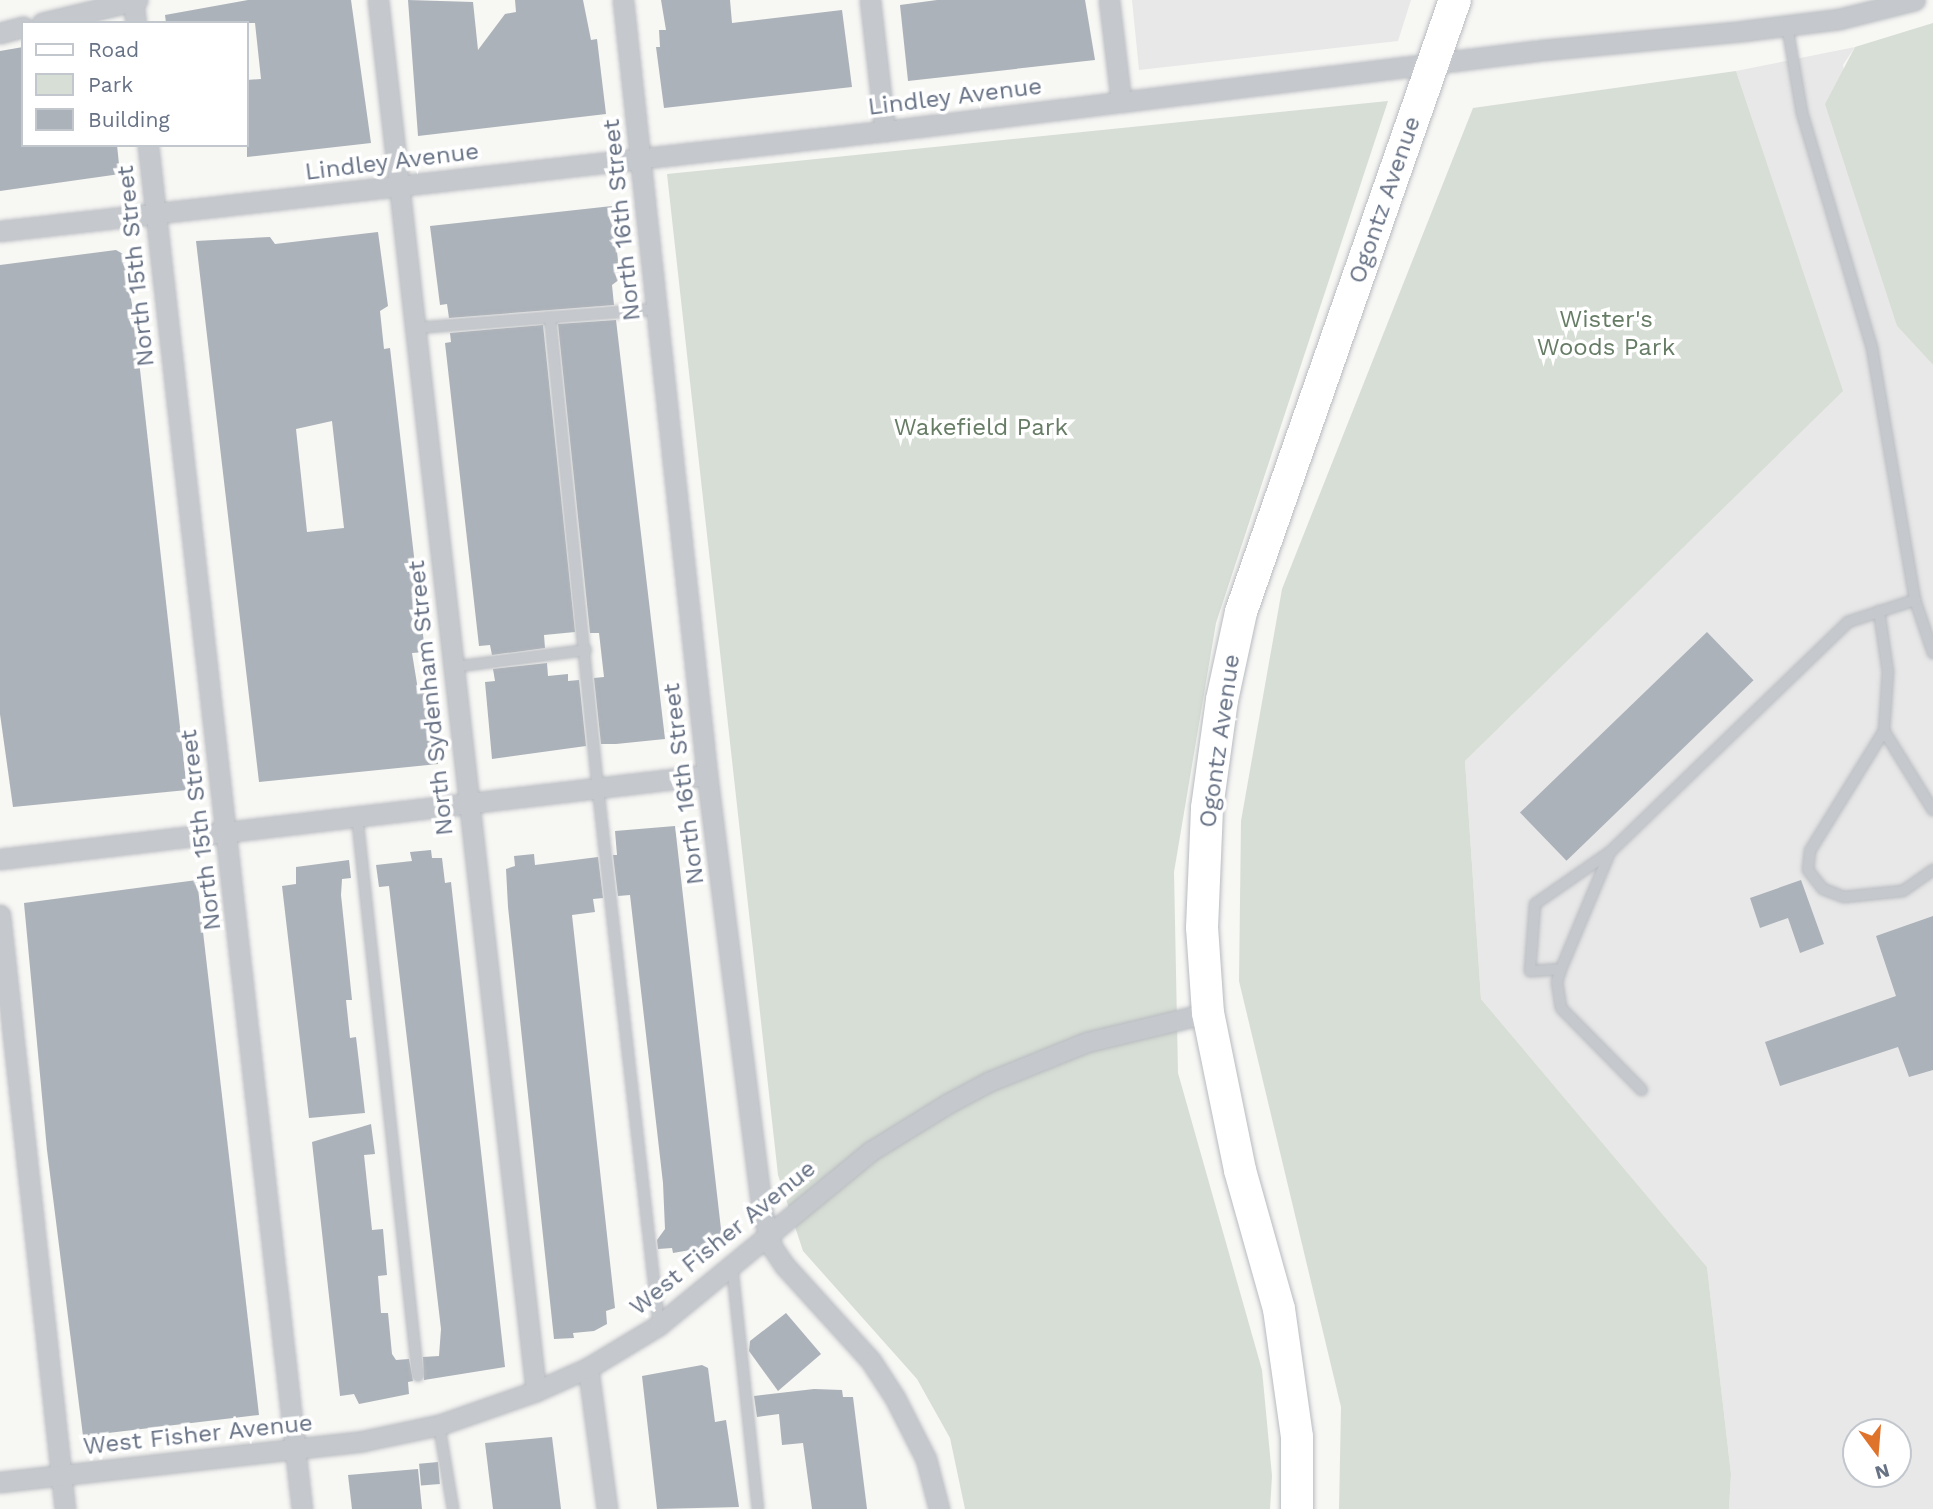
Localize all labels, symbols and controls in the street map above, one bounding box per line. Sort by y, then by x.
legend [21,21,248,147]
text: Road [88,37,139,62]
text: Park [88,72,133,97]
street label: Lindley Avenue [866,72,1044,122]
text: Building [88,107,170,132]
street label: Ogontz Avenue [1343,112,1427,288]
street label: North 16th Street [597,117,647,323]
street label: Lindley Avenue [303,137,481,187]
street label: North 15th Street [111,164,161,368]
park label: Wister's Woods Park [1537,306,1675,362]
park label: Wakefield Park [894,414,1068,442]
street label: North Sydenham Street [402,559,460,837]
street label: Ogontz Avenue [1194,652,1246,830]
street label: North 16th Street [657,681,711,887]
street label: North 15th Street [174,728,228,932]
street label: West Fisher Avenue [624,1154,822,1322]
street label: West Fisher Avenue [81,1409,315,1461]
north arrow [1842,1418,1912,1488]
text: N [1872,1459,1892,1485]

